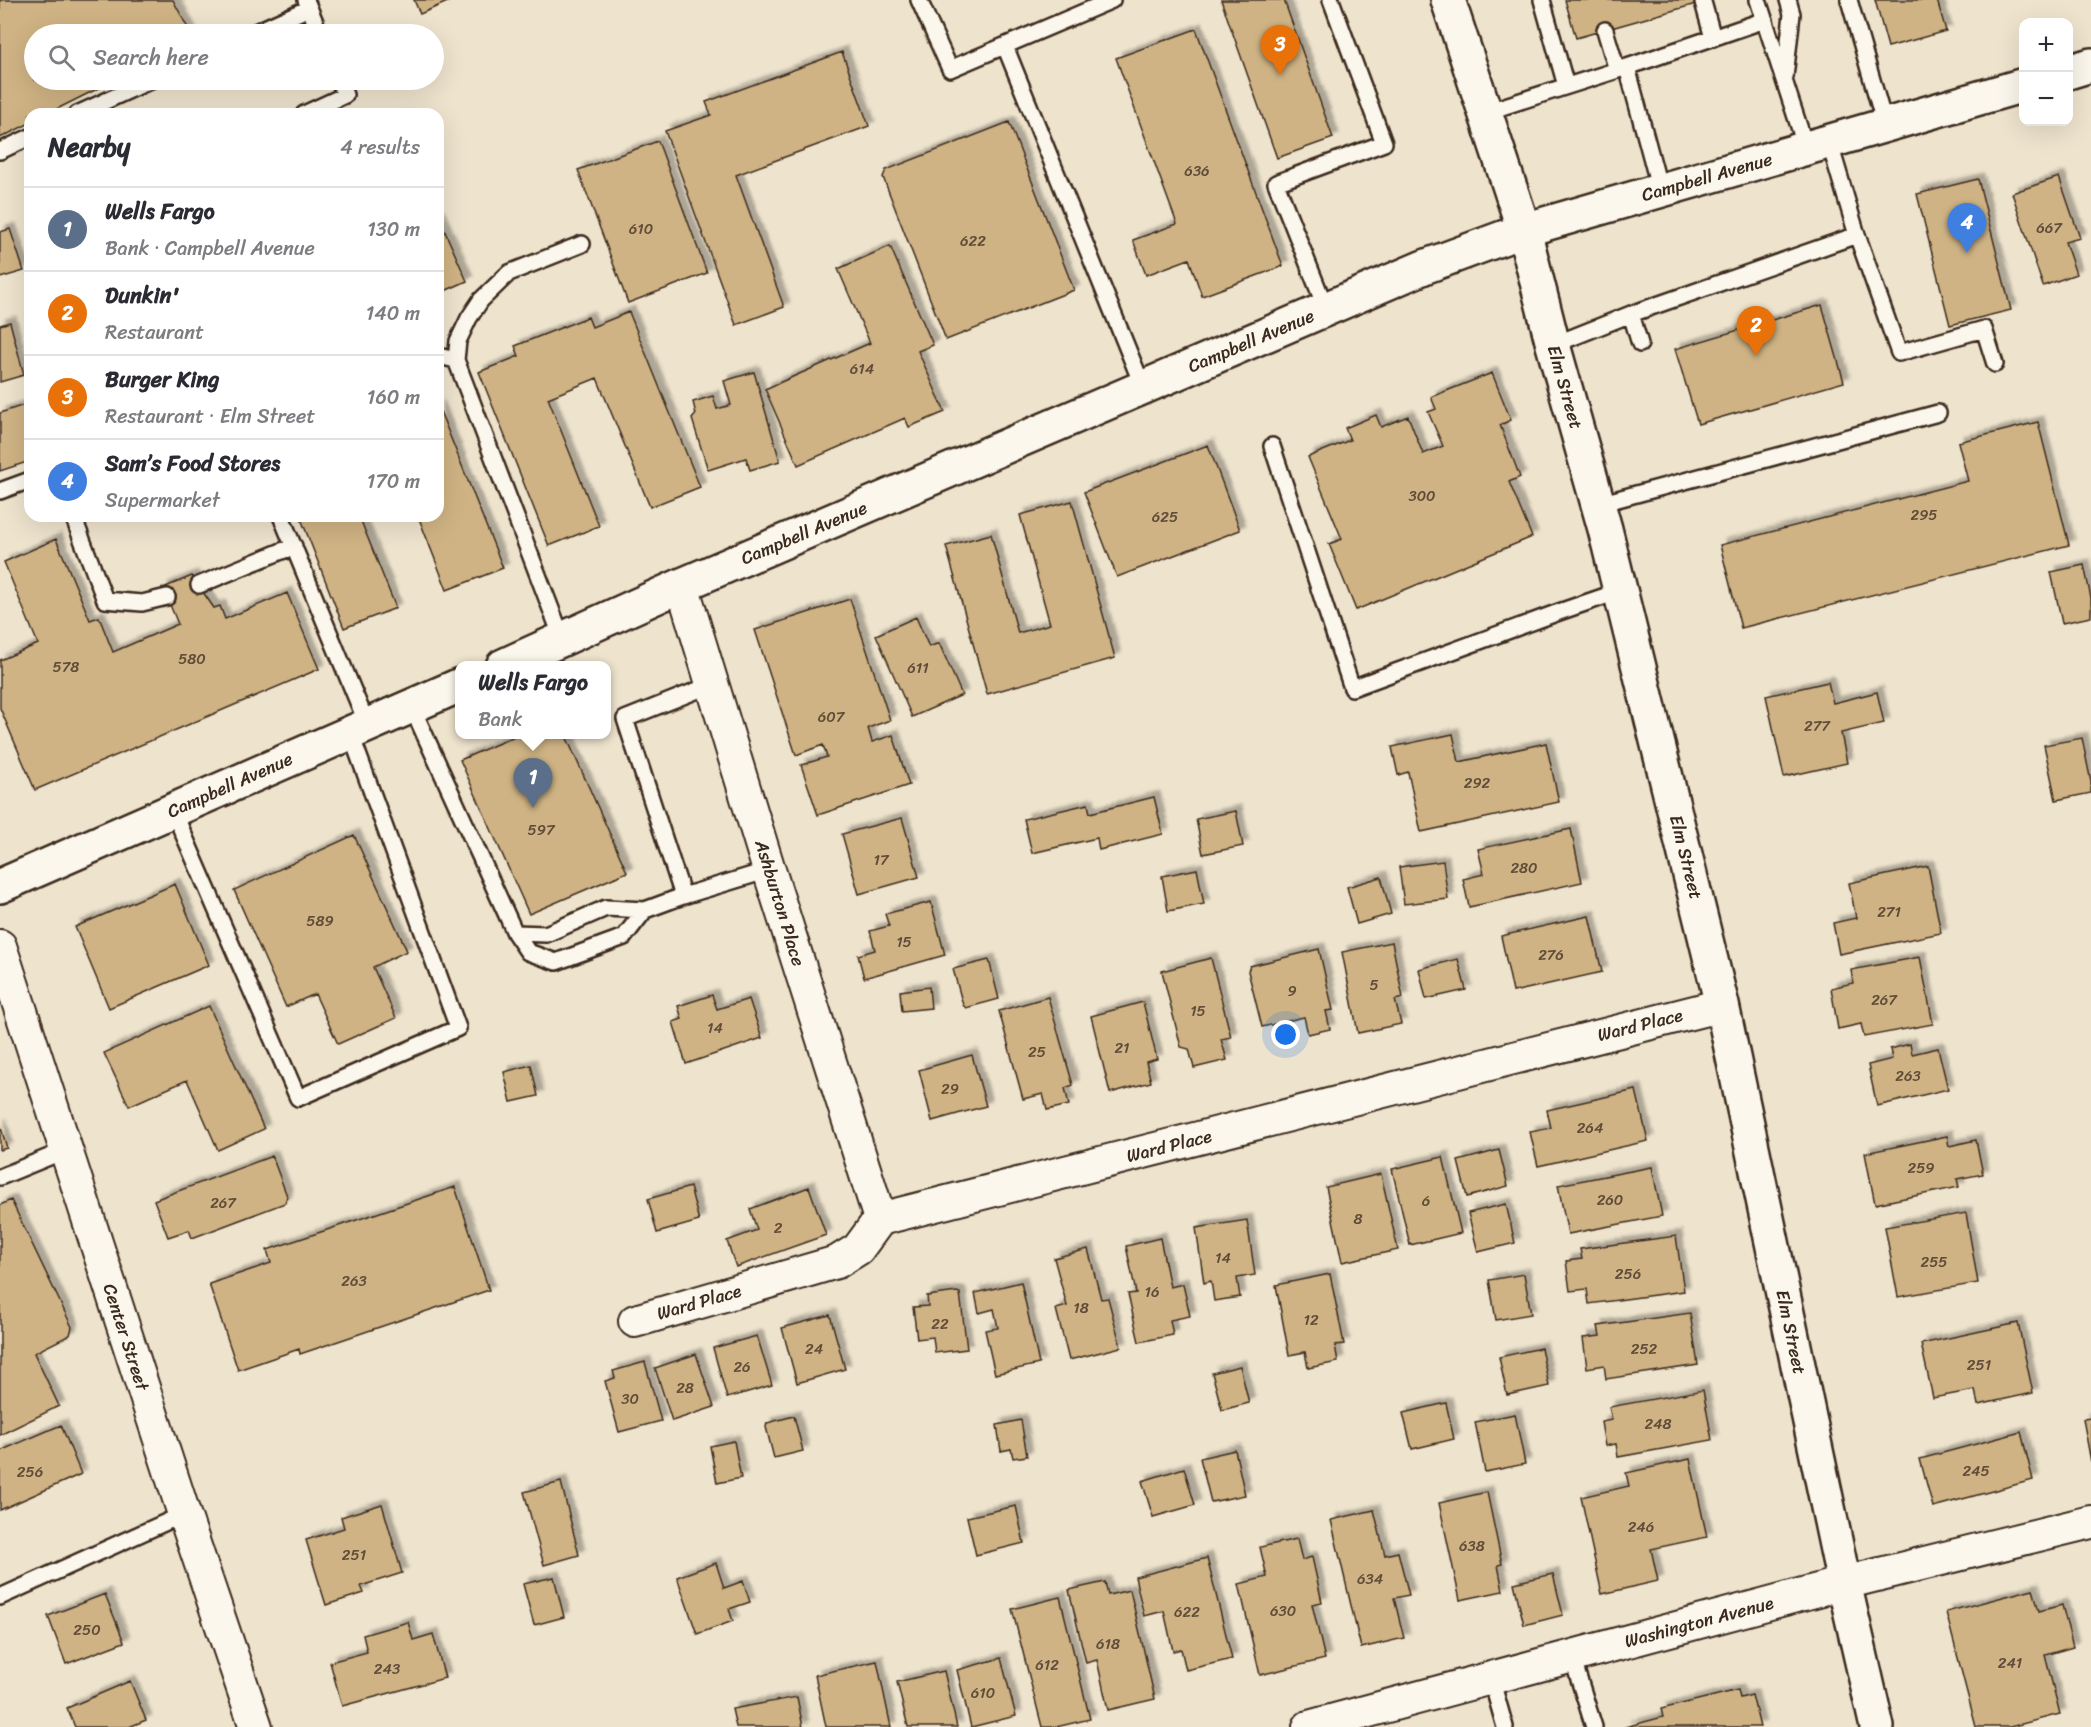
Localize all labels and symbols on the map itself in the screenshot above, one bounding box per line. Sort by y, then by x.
pin: 3 [1260,26,1300,75]
street label: Campbell Avenue [1638,143,1776,211]
house number: 636 [1184,158,1210,184]
pin: 4 [1948,204,1986,253]
house number: 667 [2036,215,2063,241]
house number: 610 [629,216,653,242]
house number: 622 [960,228,986,254]
street label: Campbell Avenue [1183,300,1319,382]
pin: 2 [1736,306,1776,356]
street label: Elm Street [1538,341,1592,433]
house number: 614 [850,356,874,382]
house number: 300 [1408,483,1436,509]
street label: Campbell Avenue [736,492,872,574]
house number: 295 [1910,502,1938,528]
house number: 625 [1152,504,1178,530]
house number: 580 [178,646,206,672]
house number: 578 [53,654,79,680]
house number: 611 [907,655,929,681]
house number: 607 [818,704,846,730]
house number: 277 [1804,713,1831,739]
street label: Campbell Avenue [162,743,298,827]
pin: 1 [514,758,552,808]
house number: 292 [1464,770,1491,796]
street label: Elm Street [1660,811,1712,903]
house number: 597 [528,817,556,843]
street label: Ashburton Place [745,835,814,970]
house number: 17 [873,847,890,873]
house number: 280 [1510,855,1538,881]
house number: 271 [1877,899,1901,925]
house number: 589 [306,908,334,934]
house number: 15 [896,929,912,955]
house number: 276 [1538,942,1564,968]
house number: 5 [1369,972,1379,998]
house number: 9 [1287,978,1297,1004]
house number: 267 [1871,987,1898,1013]
house number: 15 [1190,998,1206,1024]
street label: Ward Place [1594,999,1686,1051]
house number: 14 [707,1015,723,1041]
your location [1271,1020,1300,1049]
house number: 21 [1114,1035,1130,1061]
house number: 25 [1028,1039,1046,1065]
house number: 263 [1895,1063,1921,1089]
house number: 29 [941,1076,959,1102]
house number: 264 [1577,1115,1603,1141]
street label: Ward Place [1123,1120,1215,1172]
house number: 259 [1907,1155,1935,1181]
house number: 260 [1597,1187,1623,1213]
house number: 6 [1422,1188,1430,1214]
house number: 267 [210,1190,237,1216]
house number: 8 [1353,1206,1363,1232]
house number: 2 [774,1215,783,1241]
house number: 14 [1215,1245,1231,1271]
house number: 255 [1921,1249,1948,1275]
house number: 256 [1615,1261,1641,1287]
house number: 263 [341,1268,367,1294]
street label: Ward Place [653,1275,745,1329]
street label: Center Street [94,1279,159,1395]
house number: 16 [1145,1279,1159,1305]
street label: Elm Street [1766,1287,1816,1377]
house number: 18 [1073,1295,1089,1321]
house number: 12 [1303,1307,1319,1333]
house number: 22 [931,1311,949,1337]
house number: 24 [805,1336,823,1362]
house number: 252 [1631,1336,1658,1362]
house number: 251 [1967,1352,1991,1378]
house number: 26 [733,1354,751,1380]
house number: 28 [676,1375,694,1401]
house number: 30 [621,1386,639,1412]
house number: 248 [1644,1411,1672,1437]
house number: 245 [1962,1458,1990,1484]
house number: 256 [17,1459,43,1485]
house number: 246 [1628,1514,1654,1540]
house number: 638 [1459,1533,1485,1559]
house number: 251 [342,1542,366,1568]
house number: 634 [1357,1566,1383,1592]
street label: Washington Avenue [1621,1587,1777,1657]
house number: 630 [1270,1598,1296,1624]
house number: 622 [1174,1599,1200,1625]
house number: 250 [73,1617,101,1643]
house number: 618 [1096,1631,1120,1657]
house number: 241 [1998,1650,2022,1676]
house number: 612 [1035,1652,1059,1678]
house number: 243 [374,1656,400,1682]
house number: 610 [971,1680,995,1706]

